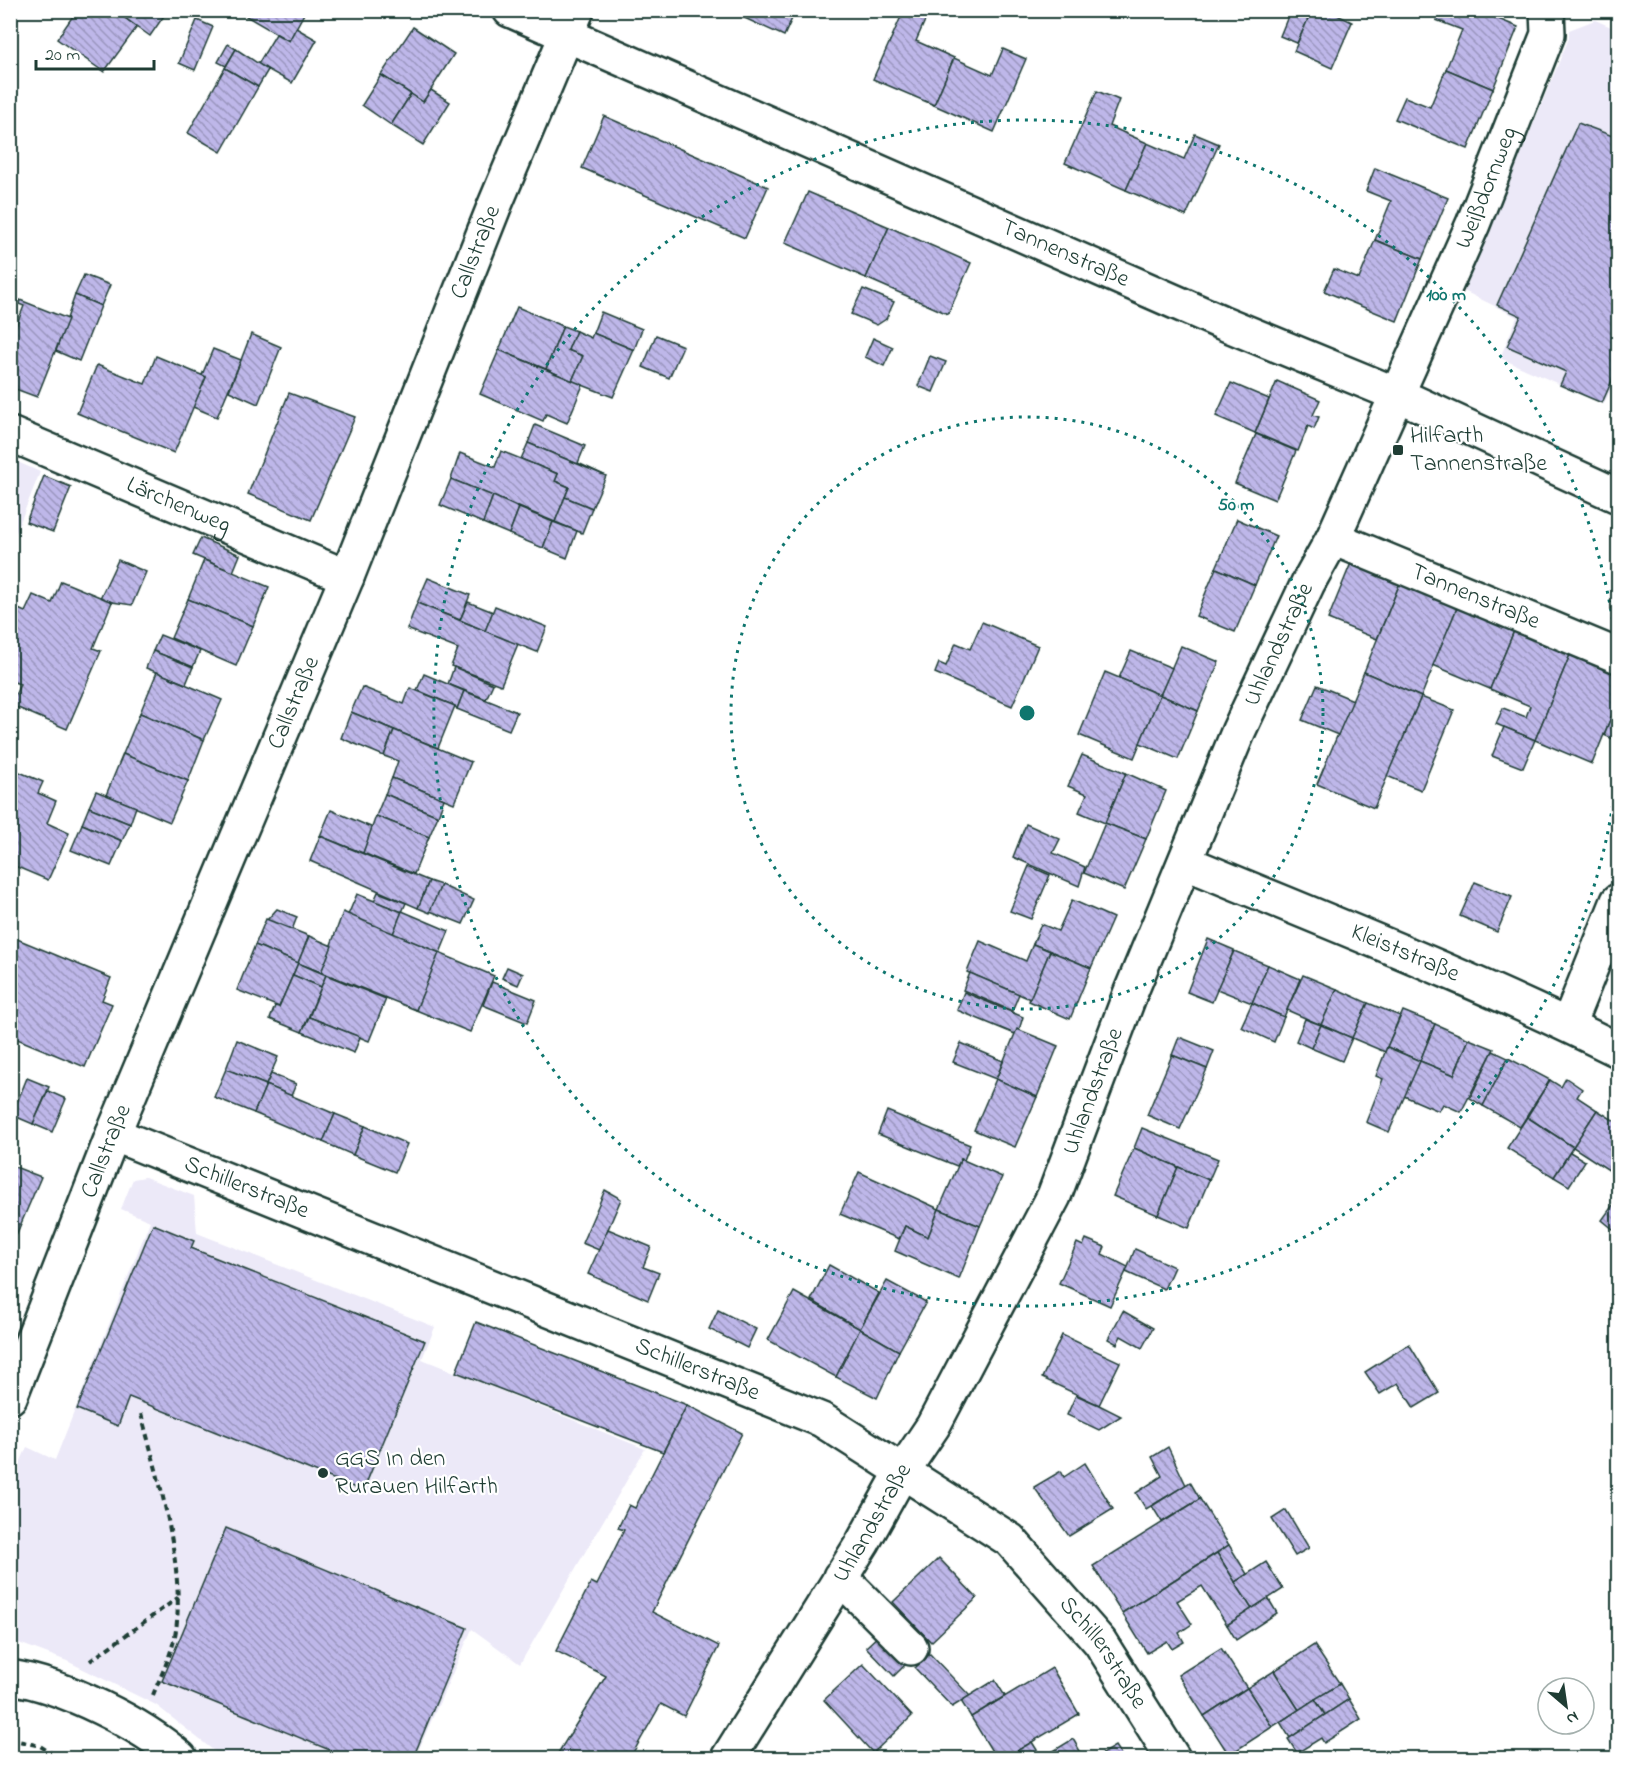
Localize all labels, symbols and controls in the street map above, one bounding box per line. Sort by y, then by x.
scale bar [36,33,154,71]
text: 20 m [45,43,80,69]
street label: Weißdornweg [1447,122,1527,255]
street label: Callstraße [442,200,511,304]
street label: Tannenstraße [995,210,1135,297]
text: 100 m [1426,283,1466,309]
place label: Hilfarth Tannenstraße [1410,419,1547,482]
marker: Hilfarth Tannenstraße [1391,443,1405,457]
street label: Lärchenweg [121,468,236,543]
text: 50 m [1218,493,1254,519]
street label: Tannenstraße [1405,555,1546,639]
street label: Uhlandstraße [1235,577,1323,712]
street label: Callstraße [259,651,329,755]
centre of rings [1017,703,1037,723]
street label: Kleiststraße [1345,915,1465,992]
street label: Uhlandstraße [1054,1023,1133,1160]
street label: Callstraße [72,1099,141,1203]
street label: Schillerstraße [179,1147,315,1229]
street label: Schillerstraße [629,1329,765,1411]
place label: GGS In den Rurauen Hilfarth [335,1442,498,1505]
street label: Uhlandstraße [824,1456,921,1590]
marker: GGS In den Rurauen Hilfarth [316,1466,330,1480]
street label: Schillerstraße [1050,1589,1156,1716]
north arrow [1536,1676,1596,1736]
text: N [1562,1704,1583,1731]

